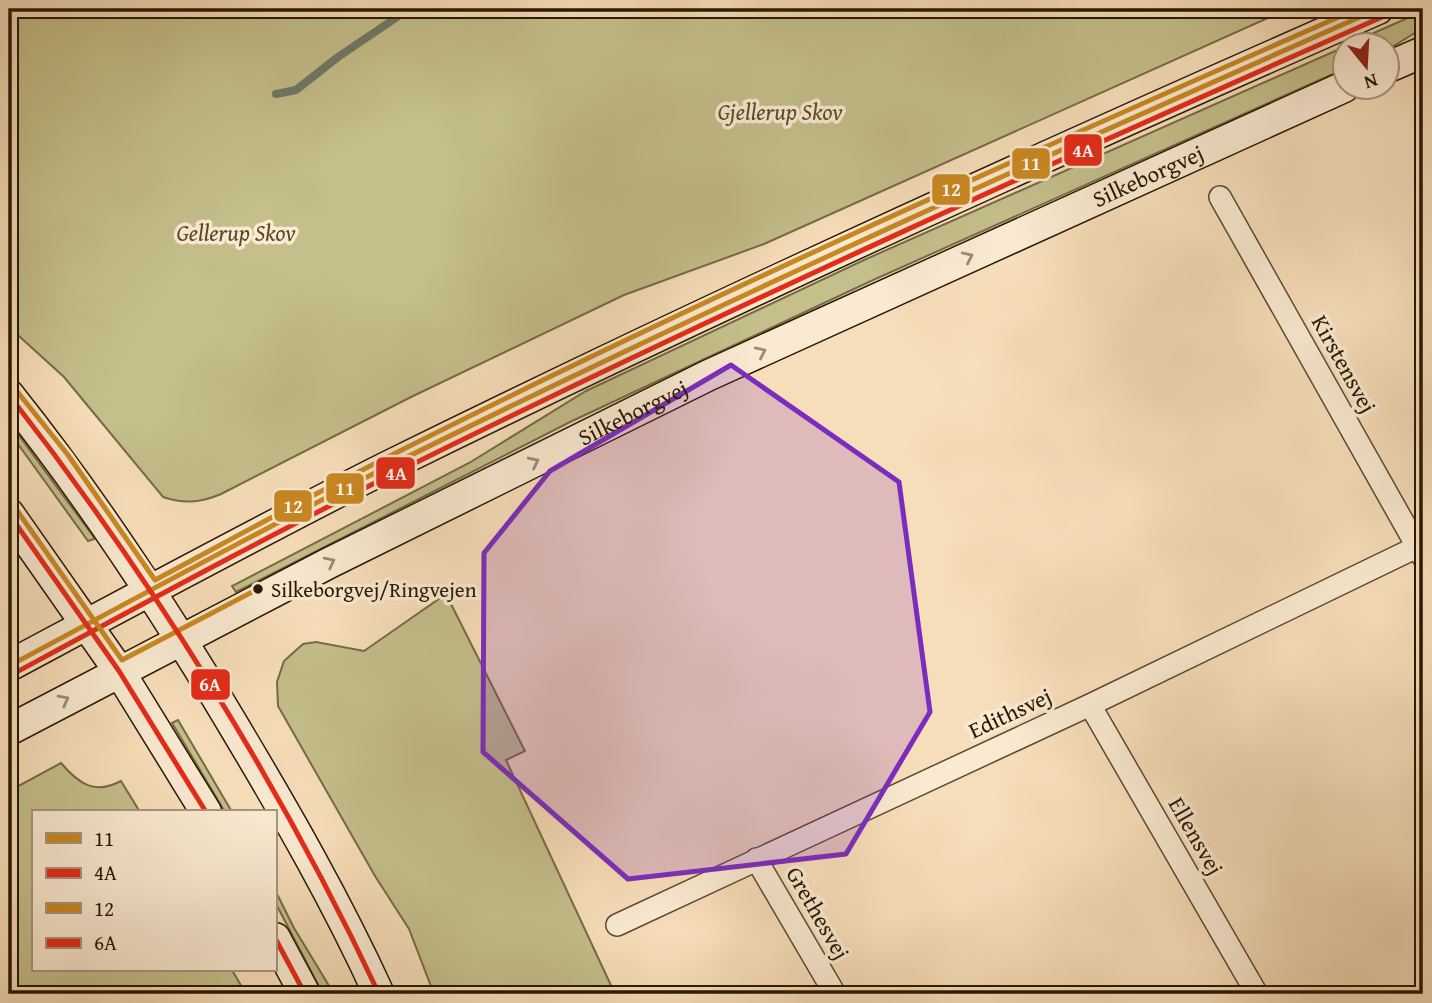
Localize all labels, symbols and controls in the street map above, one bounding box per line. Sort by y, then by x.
north arrow [1330,32,1400,102]
text: N [1361,67,1382,98]
park label: Gjellerup Skov [718,95,843,128]
line badge: 4A [1063,133,1103,167]
text: 4A [1072,136,1094,164]
street label: Silkeborgvej [1087,136,1209,215]
line badge: 11 [1011,147,1051,180]
text: 11 [1021,149,1041,177]
line badge: 12 [931,173,971,206]
text: 12 [941,175,961,203]
park label: Gellerup Skov [177,216,296,249]
one-way arrow [961,251,973,265]
street label: Kirstensvej [1304,309,1385,419]
one-way arrow [754,346,766,360]
street label: Silkeborgvej [572,371,693,453]
line badge: 4A [375,456,416,490]
one-way arrow [527,456,539,470]
text: 4A [385,459,407,487]
line badge: 11 [325,472,365,505]
text: 11 [335,474,355,502]
line badge: 12 [273,489,313,523]
text: 12 [283,492,303,520]
one-way arrow [323,557,335,571]
place label: Silkeborgvej/Ringvejen [271,574,477,605]
marker: Silkeborgvej/Ringvejen [251,582,265,596]
line badge: 6A [190,668,231,701]
text: 6A [199,670,221,698]
street label: Edithsvej [963,679,1057,746]
one-way arrow [57,695,69,708]
street label: Ellensvej [1161,791,1232,881]
legend [32,810,276,972]
text: 11 [94,823,114,854]
text: 4A [94,857,117,888]
street label: Grethesvej [779,860,858,965]
text: 12 [94,893,114,924]
text: 6A [94,927,117,958]

